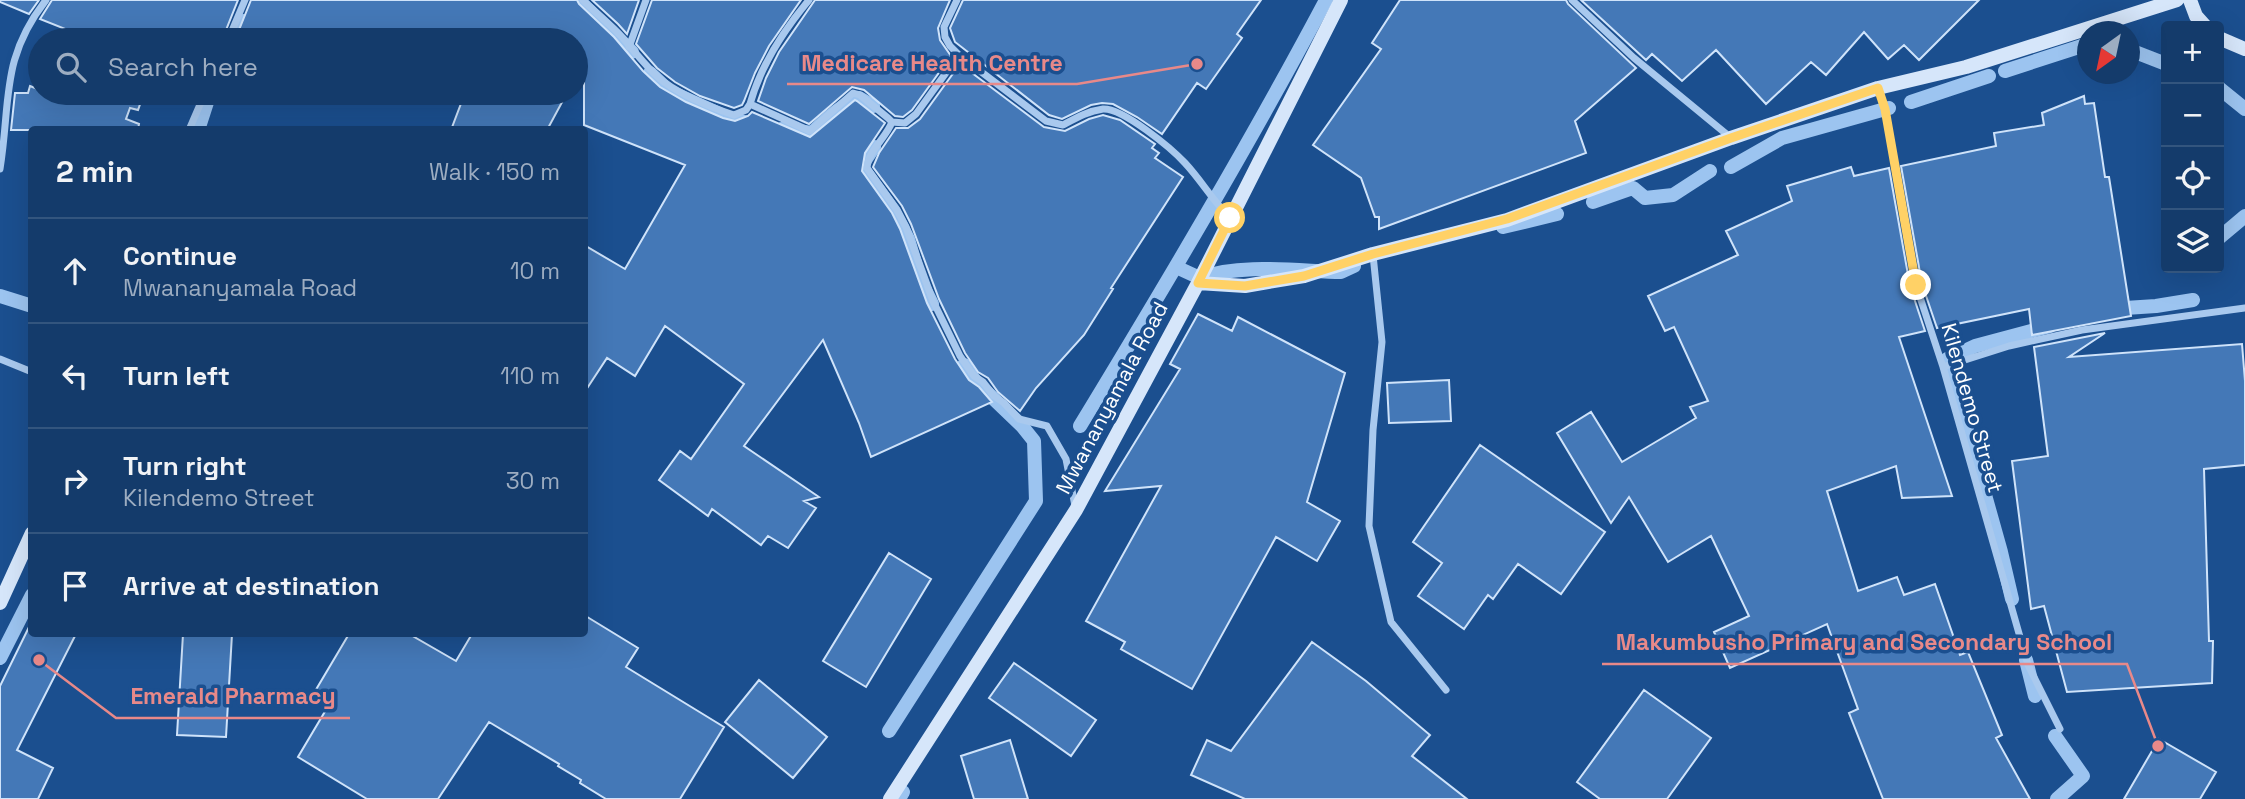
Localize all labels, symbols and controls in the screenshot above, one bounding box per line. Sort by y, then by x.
north arrow [2077,21,2140,84]
map controls [2161,21,2224,273]
button: + [2161,21,2224,84]
search box [28,28,588,105]
callout: Medicare Health Centre [787,40,1077,84]
icon: search [52,48,90,86]
text: Medicare Health Centre [801,48,1063,78]
text: Search here [108,50,258,84]
button: − [2161,84,2224,147]
button: locate [2161,147,2224,210]
text: 2 min [56,152,134,191]
text: Walk · 150 m [429,157,560,187]
route start [1214,202,1245,233]
button: layers [2161,210,2224,273]
text: Continue [123,239,237,273]
icon: ahead [56,252,94,290]
text: 10 m [510,256,560,286]
route end [1900,269,1931,300]
text: Mwananyamala Road [123,273,357,303]
street label: Mwananyamala Road [1049,297,1174,498]
street label: Kilendemo Street [1935,320,2010,496]
icon: left [56,357,94,395]
text: Turn left [123,359,230,393]
text: 110 m [500,361,560,391]
text: Turn right [123,449,247,483]
icon: right [56,462,94,500]
text: 30 m [506,466,560,496]
text: Kilendemo Street [123,483,315,513]
icon: arrive [56,567,94,605]
text: Arrive at destination [123,569,380,603]
callout: Makumbusho Primary and Secondary School [1602,620,2127,664]
text: Makumbusho Primary and Secondary School [1616,627,2112,657]
callout: Emerald Pharmacy [116,674,350,718]
text: Emerald Pharmacy [130,681,336,711]

